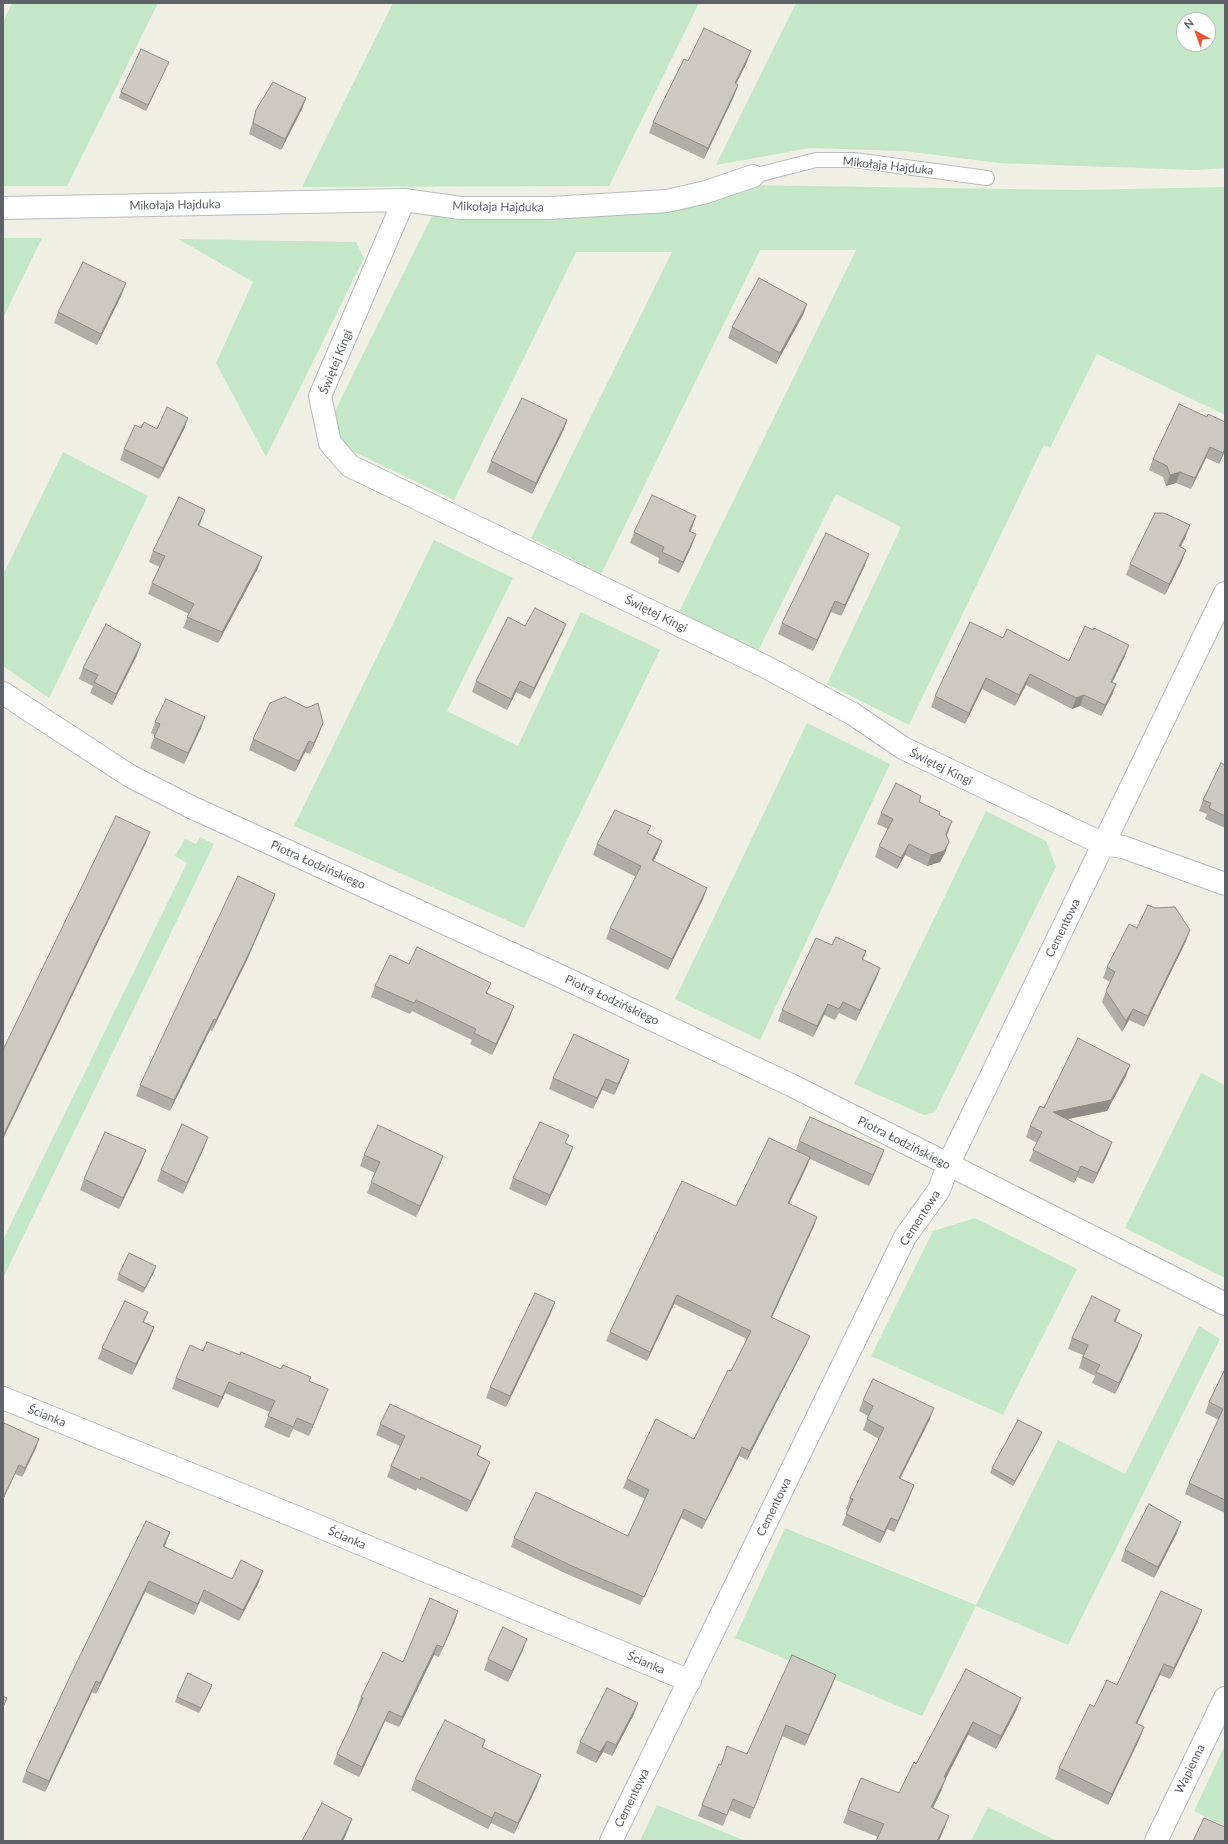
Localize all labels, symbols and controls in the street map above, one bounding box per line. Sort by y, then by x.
north arrow [1176,12,1216,52]
text: N [1181,16,1196,31]
street label: Mikołaja Hajduka [842,154,934,178]
street label: Mikołaja Hajduka [129,197,221,213]
street label: Mikołaja Hajduka [452,199,544,215]
street label: Świętej Kingi [317,328,355,396]
street label: Świętej Kingi [622,593,690,635]
street label: Świętej Kingi [907,746,975,788]
street label: Piotra Łodzińskiego [268,838,368,892]
street label: Cementowa [1043,896,1083,960]
street label: Piotra Łodzińskiego [563,972,661,1028]
street label: Piotra Łodzińskiego [855,1113,953,1173]
street label: Cementowa [897,1188,943,1248]
street label: Ścianka [26,1402,68,1430]
street label: Cementowa [754,1475,794,1539]
street label: Ścianka [326,1524,368,1552]
street label: Ścianka [625,1649,667,1677]
street label: Wapienna [1172,1742,1208,1796]
street label: Cementowa [612,1766,652,1830]

